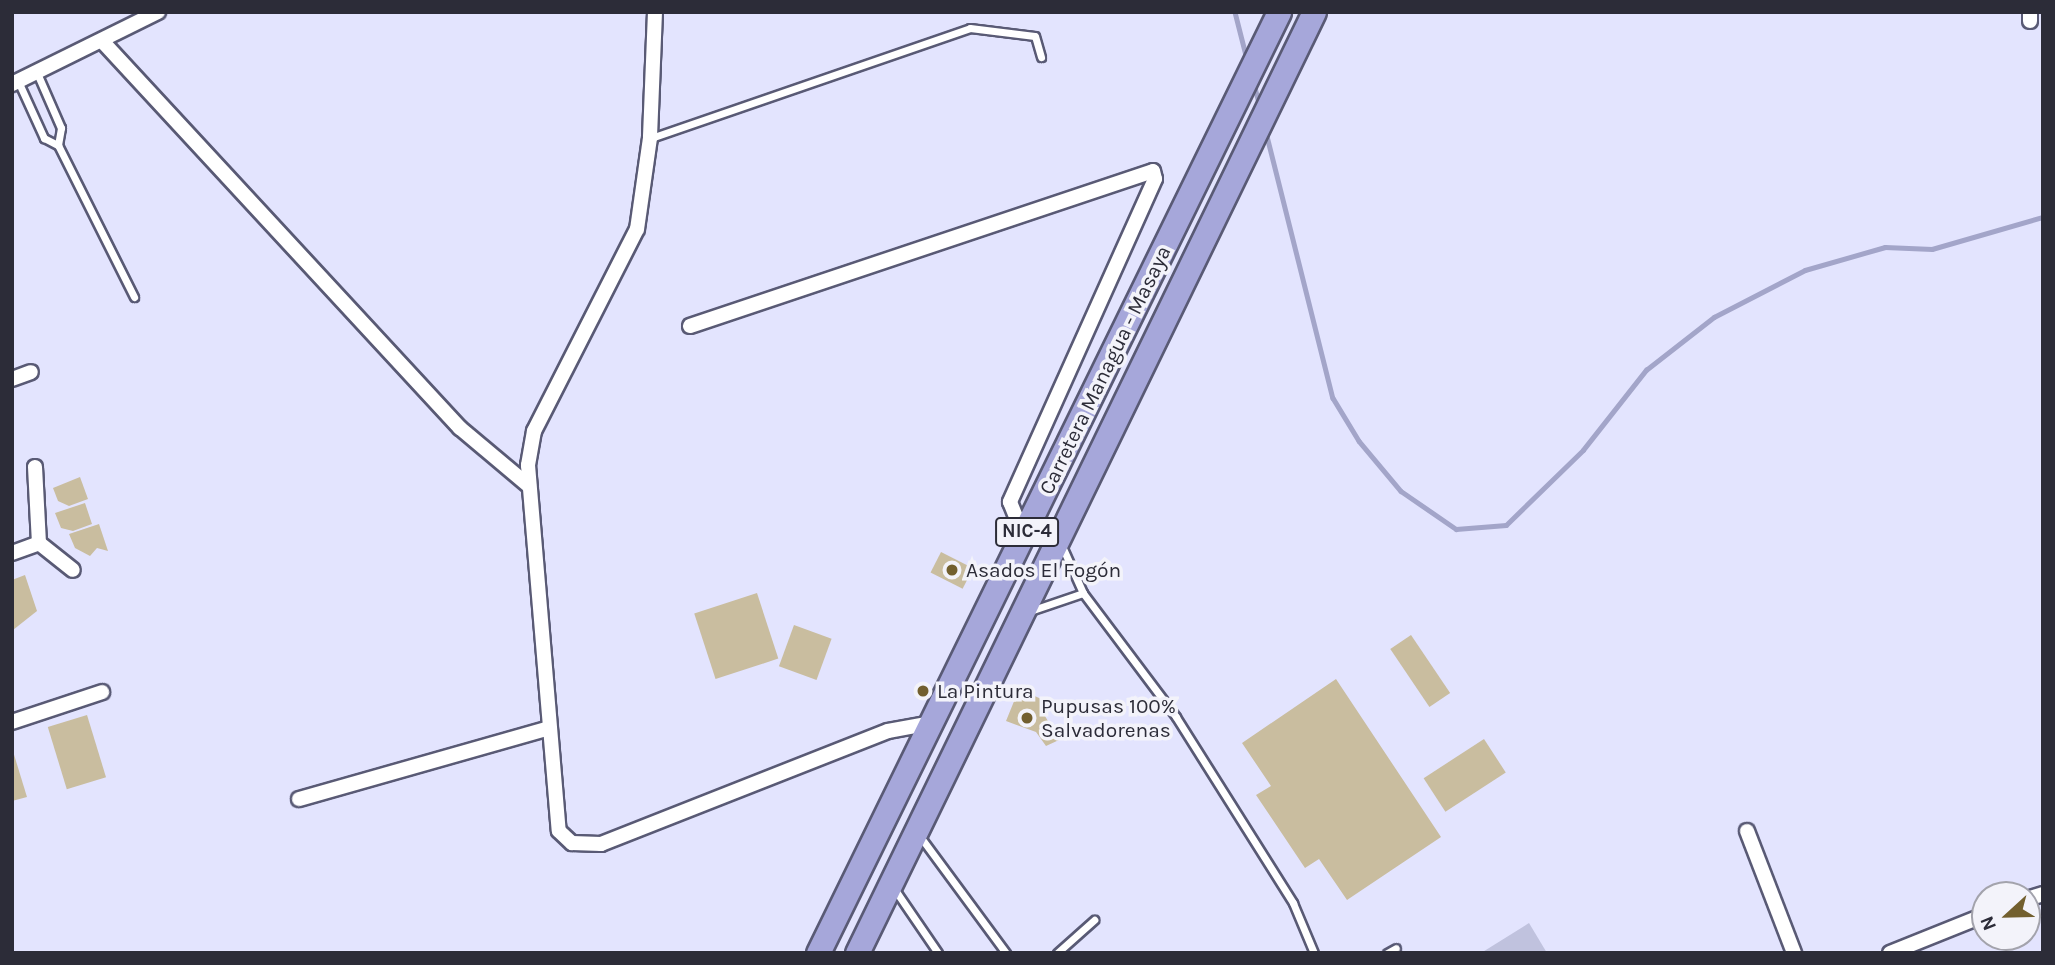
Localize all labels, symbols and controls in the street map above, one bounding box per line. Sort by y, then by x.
street label: Carretera Managua - Masaya [1034,242,1176,498]
road number: NIC-4 [994,516,1060,548]
place label: Asados El Fogón [966,557,1121,583]
marker: Asados El Fogón [944,562,960,578]
place label: La Pintura [937,678,1034,704]
marker: La Pintura [915,683,931,699]
place label: Pupusas 100% Salvadorenas [1041,693,1176,743]
marker: Pupusas 100% Salvadorenas [1019,710,1035,726]
north arrow [1971,881,2041,951]
text: N [1976,913,2001,934]

